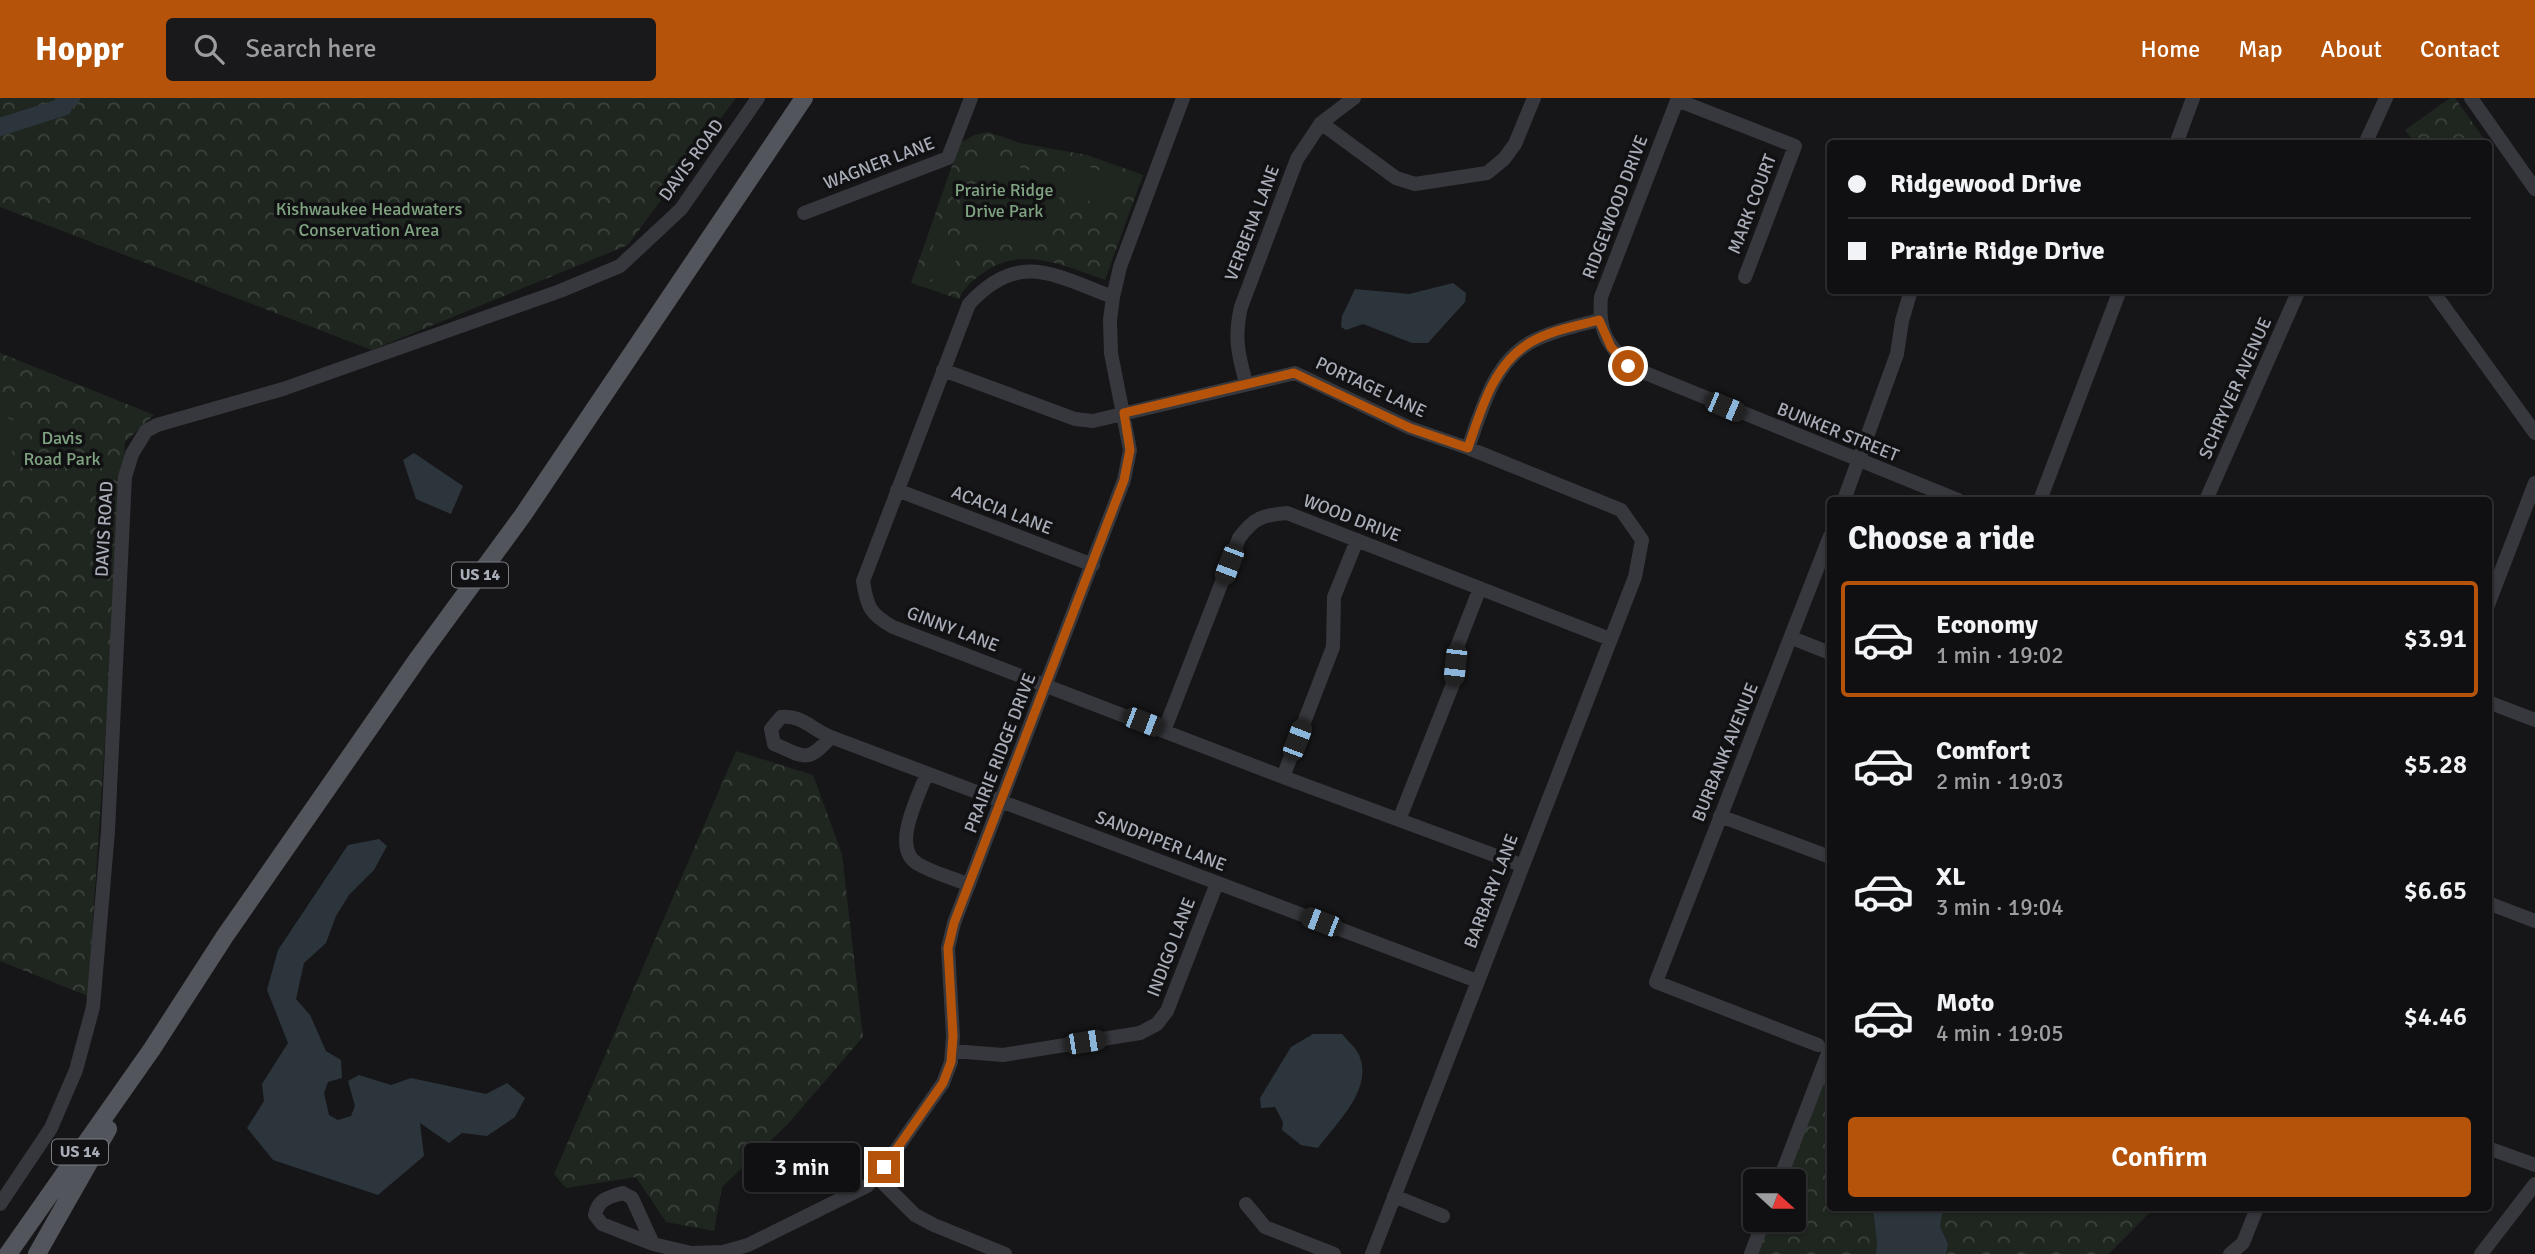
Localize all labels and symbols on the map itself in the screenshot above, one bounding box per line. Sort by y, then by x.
street label: DAVIS ROAD [654,115,728,205]
street label: WAGNER LANE [820,132,938,194]
street label: RIDGEWOOD DRIVE [1577,132,1653,282]
street label: MARK COURT [1723,151,1781,257]
street label: VERBENA LANE [1220,162,1284,284]
park label: Prairie Ridge Drive Park [955,179,1054,222]
park label: Kishwaukee Headwaters Conservation Area [276,198,462,241]
street label: SCHRYVER AVENUE [2194,314,2276,462]
route start [1612,350,1644,382]
street label: PORTAGE LANE [1312,352,1430,422]
car [1702,389,1749,425]
street label: BUNKER STREET [1774,398,1902,466]
park label: Davis Road Park [23,427,101,470]
street label: DAVIS ROAD [91,481,117,577]
street label: ACACIA LANE [948,481,1056,539]
street label: WOOD DRIVE [1300,489,1404,547]
car [1212,541,1247,587]
road number: US 14 [452,562,508,588]
street label: GINNY LANE [904,601,1002,657]
car [1443,643,1468,687]
street label: PRAIRIE RIDGE DRIVE [959,670,1041,836]
street label: BURBANK AVENUE [1687,679,1763,825]
car [1120,705,1167,739]
car [1280,717,1315,763]
street label: SANDPIPER LANE [1093,806,1229,876]
street label: BARBARY LANE [1459,831,1523,951]
street label: INDIGO LANE [1142,894,1200,1000]
car [1298,905,1345,939]
car [1063,1028,1108,1056]
road number: US 14 [52,1140,108,1164]
callout: 3 min [744,1142,860,1192]
route end [868,1151,900,1183]
north arrow [1743,1169,1806,1232]

